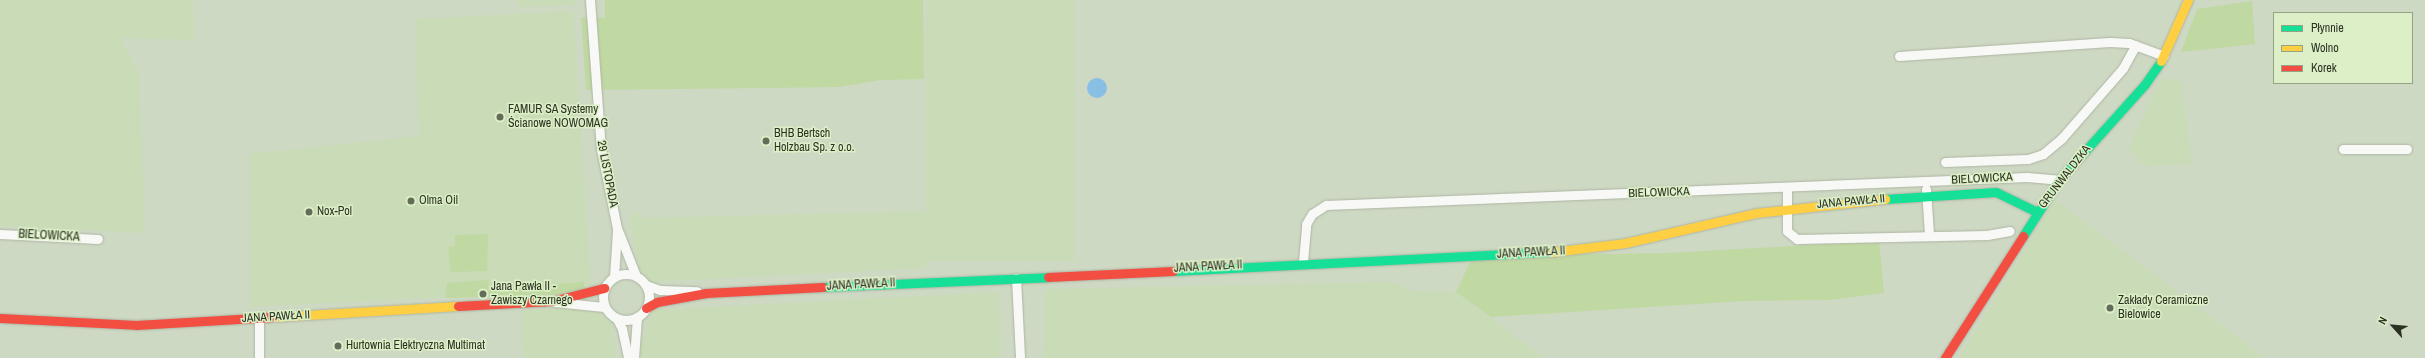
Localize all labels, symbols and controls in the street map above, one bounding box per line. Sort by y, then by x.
legend [2273,12,2413,84]
text: Płynnie [2311,20,2344,36]
text: Wolno [2311,40,2339,56]
text: Korek [2311,60,2337,76]
place label: FAMUR SA Systemy Ścianowe NOWOMAG [508,103,608,131]
marker: FAMUR SA Systemy Ścianowe NOWOMAG [495,112,505,122]
place label: BHB Bertsch Holzbau Sp. z o.o. [774,127,854,155]
marker: BHB Bertsch Holzbau Sp. z o.o. [761,136,771,146]
street label: 29 LISTOPADA [593,139,621,209]
street label: GRUNWALDZKA [2036,143,2094,211]
street label: BIELOWICKA [1951,170,2013,188]
street label: BIELOWICKA [1628,185,1690,201]
street label: JANA PAWŁA II [1816,192,1886,212]
place label: Olma Oil [419,194,458,208]
marker: Olma Oil [406,196,416,206]
place label: Nox-Pol [317,205,352,219]
marker: Nox-Pol [304,207,314,217]
street label: BIELOWICKA [18,227,80,245]
street label: JANA PAWŁA II [1496,244,1566,262]
street label: JANA PAWŁA II [1173,258,1243,276]
street label: JANA PAWŁA II [826,276,896,294]
place label: Jana Pawła II - Zawiszy Czarnego [491,280,572,308]
marker: Jana Pawła II - Zawiszy Czarnego [478,289,488,299]
place label: Zakłady Ceramiczne Bielowice [2118,294,2208,322]
marker: Zakłady Ceramiczne Bielowice [2105,303,2115,313]
north arrow [2373,306,2413,346]
street label: JANA PAWŁA II [241,308,311,326]
text: N [2375,314,2390,327]
place label: Hurtownia Elektryczna Multimat [346,339,485,353]
marker: Hurtownia Elektryczna Multimat [333,341,343,351]

